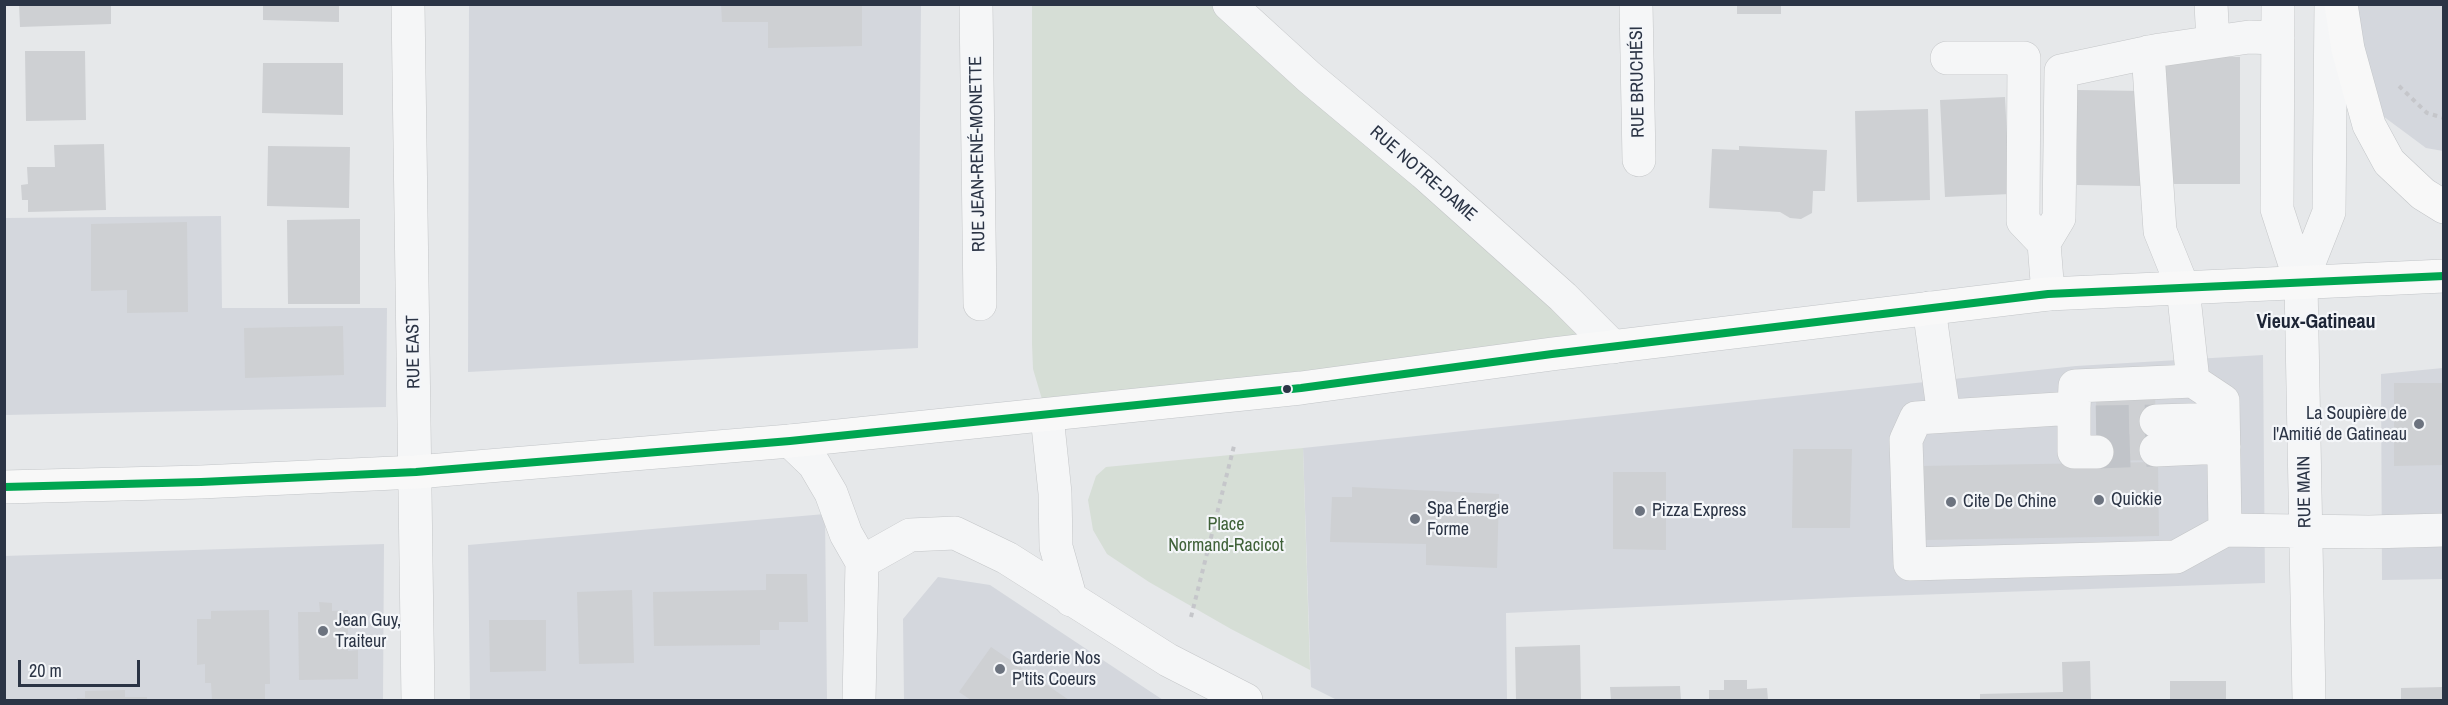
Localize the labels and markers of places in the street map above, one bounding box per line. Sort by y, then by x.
unlabelled marker [1281,383,1293,395]
place label: La Soupière de l'Amitié de Gatineau [2273,403,2407,446]
marker: La Soupière de l'Amitié de Gatineau [2412,417,2426,431]
place label: Quickie [2111,489,2162,511]
place label: Cite De Chine [1963,491,2057,513]
marker: Quickie [2092,493,2106,507]
marker: Cite De Chine [1944,495,1958,509]
place label: Spa Énergie Forme [1427,498,1509,540]
place label: Pizza Express [1652,500,1746,522]
marker: Pizza Express [1633,504,1647,518]
marker: Spa Énergie Forme [1408,512,1422,526]
place label: Jean Guy, Traiteur [335,610,401,652]
marker: Jean Guy, Traiteur [316,624,330,638]
place label: Garderie Nos P'tits Coeurs [1012,648,1101,690]
marker: Garderie Nos P'tits Coeurs [993,662,1007,676]

